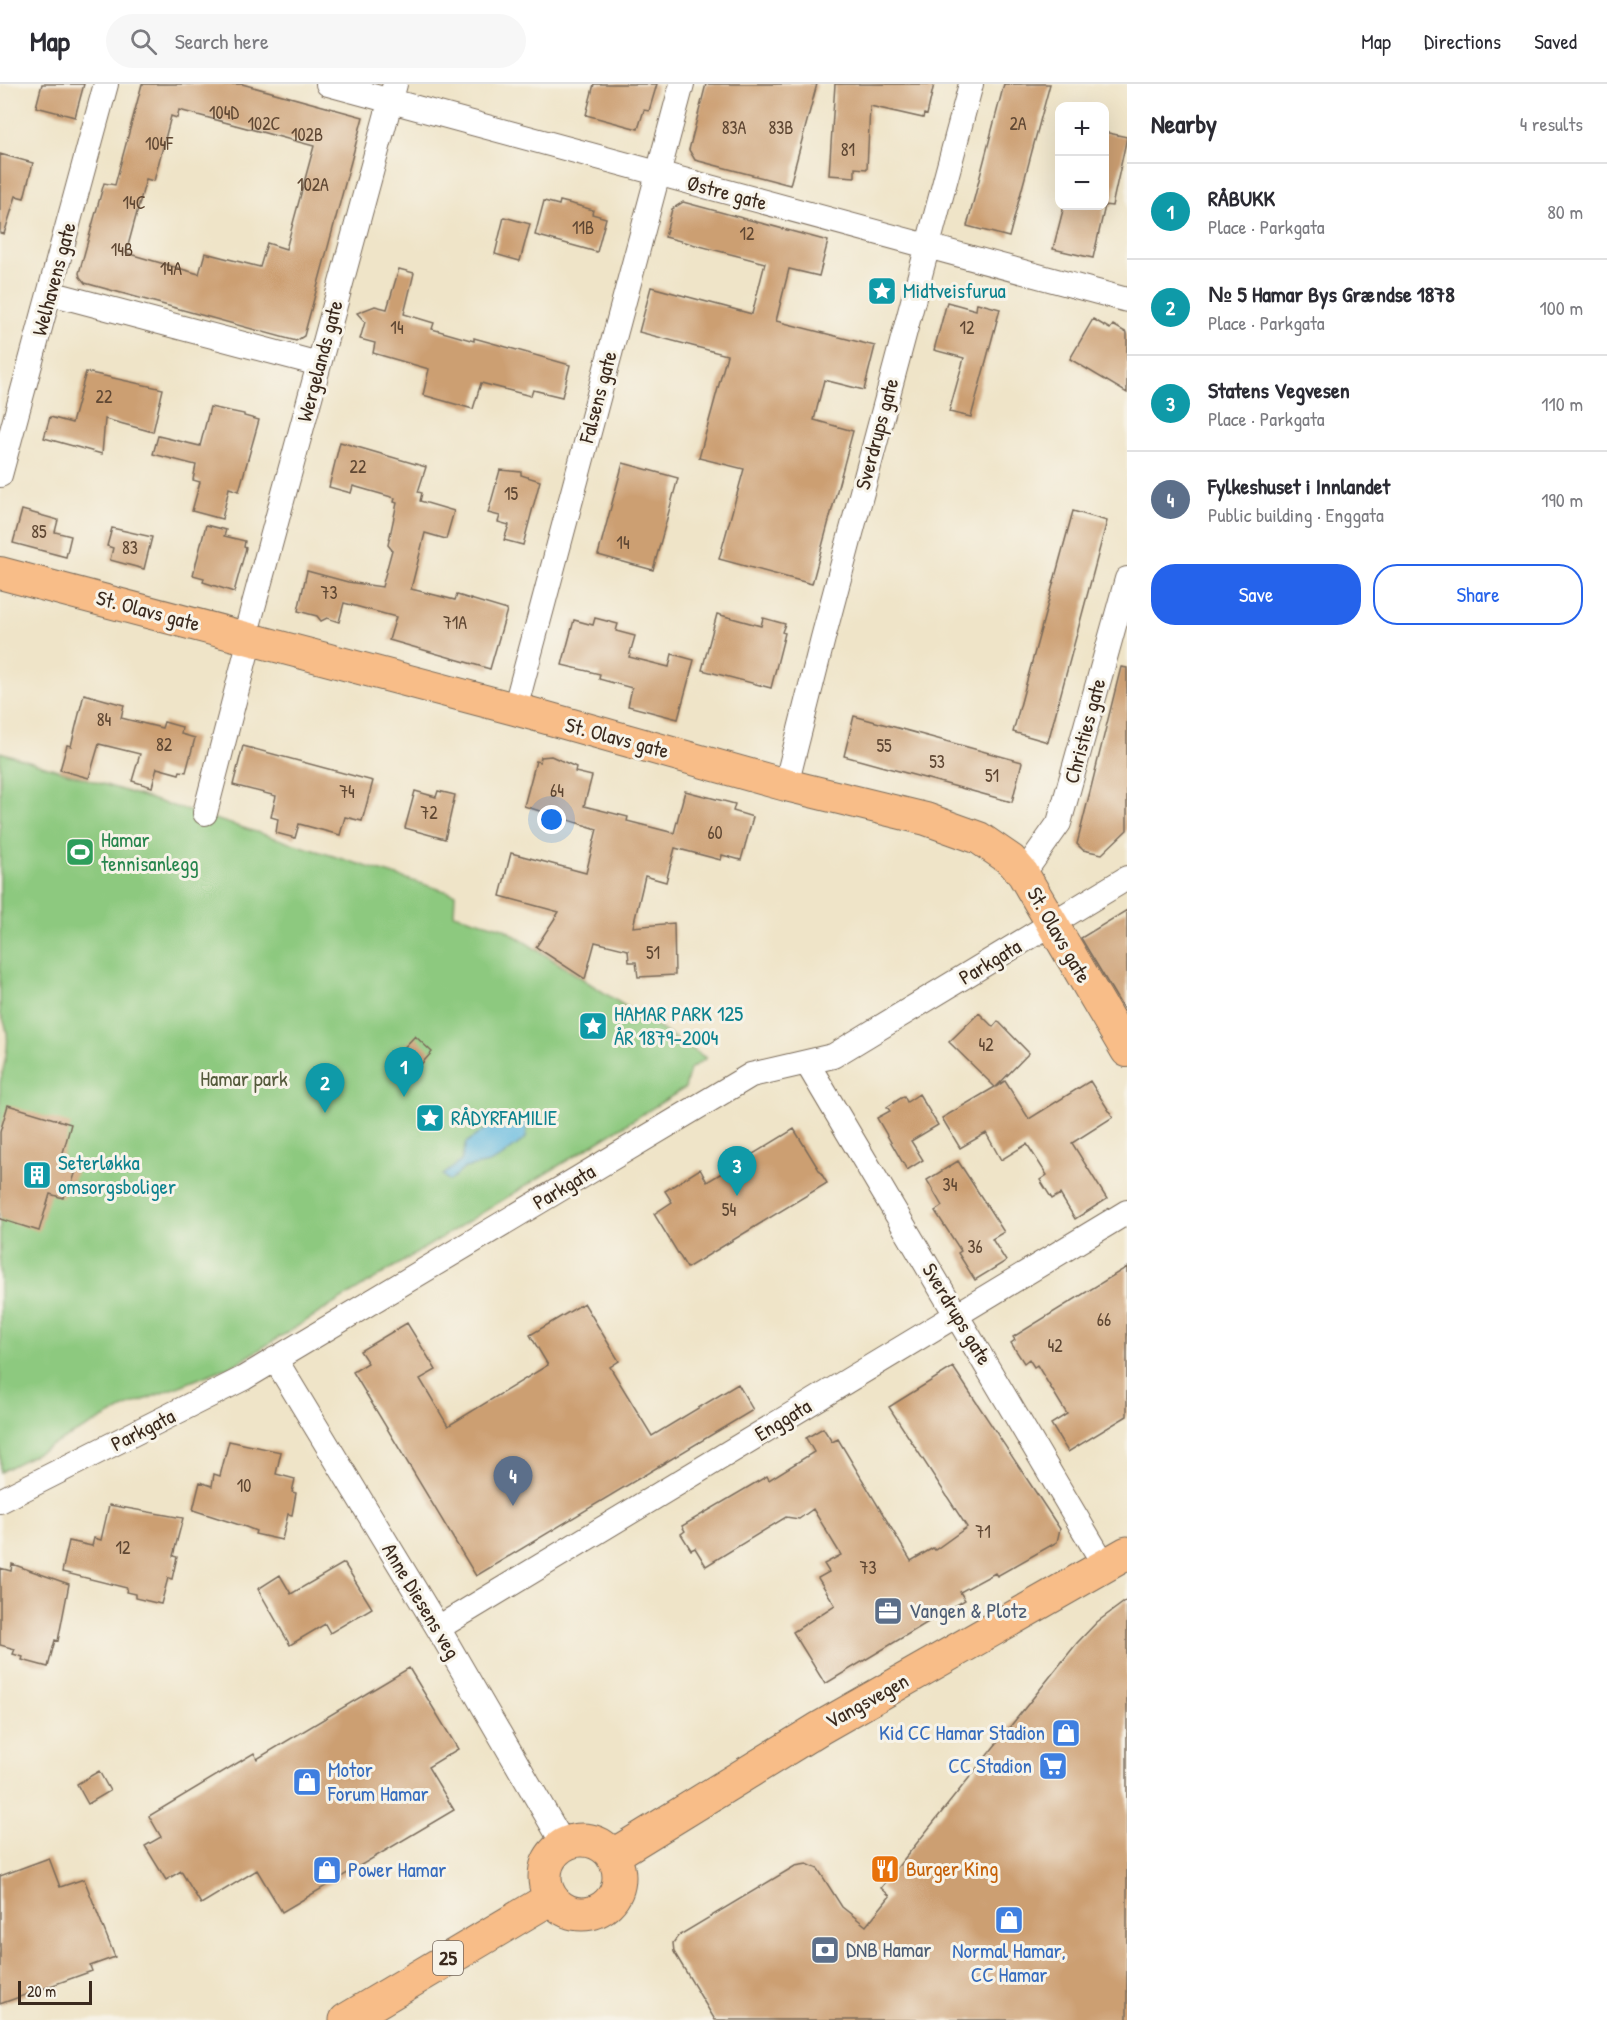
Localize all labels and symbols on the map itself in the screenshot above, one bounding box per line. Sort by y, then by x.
house number: 104D [209,100,239,125]
house number: 102C [248,111,281,136]
house number: 2A [1009,111,1027,136]
house number: 83A [722,115,747,140]
house number: 83B [769,115,793,140]
house number: 102B [291,122,323,147]
house number: 104F [145,131,174,156]
house number: 81 [841,137,855,162]
street label: Østre gate [684,168,770,217]
house number: 102A [297,172,329,197]
house number: 14C [122,190,146,215]
house number: 11B [572,215,594,240]
street label: Welhavens gate [24,219,83,339]
house number: 12 [740,221,755,246]
house number: 14B [111,237,133,262]
house number: 14A [160,256,182,281]
place icon: Midtveisfurua [866,275,898,307]
place label: Midtveisfurua [903,276,1006,305]
street label: Wergelands gate [289,297,350,425]
house number: 14 [390,315,404,340]
house number: 12 [960,315,975,340]
street label: Falsens gate [571,348,624,447]
street label: Sverdrups gate [848,375,905,493]
house number: 22 [96,384,113,409]
house number: 22 [350,454,367,479]
house number: 15 [504,481,518,506]
house number: 85 [31,519,47,544]
house number: 14 [616,530,630,555]
house number: 83 [122,535,138,560]
house number: 73 [321,580,337,605]
street label: St. Olavs gate [93,583,203,638]
house number: 71A [443,610,467,635]
street label: Christies gate [1057,675,1112,787]
house number: 84 [97,707,112,732]
street label: St. Olavs gate [562,710,672,765]
house number: 82 [156,732,173,757]
house number: 55 [876,733,892,758]
house number: 53 [929,749,945,774]
house number: 51 [985,763,999,788]
house number: 64 [550,778,564,803]
house number: 74 [339,779,355,804]
house number: 72 [420,800,438,825]
your location [537,805,566,834]
house number: 60 [707,820,723,845]
place label: Hamar tennisanlegg [101,825,199,878]
sports icon: Hamar tennisanlegg [64,836,96,868]
street label: St. Olavs gate [1020,882,1099,988]
street label: Parkgata [953,932,1026,992]
house number: 51 [646,940,660,965]
place label: HAMAR PARK 125 ÅR 1879-2004 [614,999,743,1052]
place icon: HAMAR PARK 125 ÅR 1879-2004 [577,1010,609,1042]
house number: 42 [978,1032,994,1057]
pin: 1 [384,1048,424,1097]
park label: Hamar park [200,1064,288,1093]
pin: 2 [306,1064,344,1113]
place icon: RÅDYRFAMILIE [414,1102,446,1134]
place label: RÅDYRFAMILIE [451,1103,557,1132]
pin: 3 [718,1146,756,1196]
place label: Seterløkka omsorgsboliger [58,1148,176,1201]
street label: Parkgata [527,1157,600,1217]
building icon: Seterløkka omsorgsboliger [21,1159,53,1191]
house number: 34 [943,1172,958,1197]
house number: 54 [722,1197,736,1222]
house number: 36 [967,1234,983,1259]
street label: Sverdrups gate [916,1257,999,1370]
house number: 66 [1097,1307,1111,1332]
house number: 42 [1047,1333,1063,1358]
street label: Enggata [749,1391,816,1448]
street label: Parkgata [106,1401,180,1458]
pin: 4 [494,1456,532,1506]
house number: 10 [237,1473,251,1498]
house number: 71 [975,1519,991,1544]
house number: 12 [116,1535,131,1560]
street label: Anne Diesens veg [375,1537,467,1664]
house number: 73 [860,1555,876,1580]
office icon: Vangen & Plotz [872,1595,904,1627]
place label: Vangen & Plotz [909,1596,1027,1625]
street label: Vangsvegen [820,1666,914,1735]
shop icon: Kid CC Hamar Stadion [1050,1717,1082,1749]
place label: Kid CC Hamar Stadion [879,1718,1045,1747]
supermarket icon: CC Stadion [1037,1750,1069,1782]
place label: CC Stadion [948,1751,1032,1780]
place label: Motor Forum Hamar [327,1755,429,1808]
shop icon: Motor Forum Hamar [291,1766,323,1798]
restaurant icon: Burger King [869,1853,901,1885]
shop icon: Power Hamar [311,1854,343,1886]
place label: Burger King [906,1854,998,1883]
place label: Power Hamar [348,1855,446,1884]
shop icon: Normal Hamar, CC Hamar [993,1904,1025,1936]
bank icon: DNB Hamar [809,1934,841,1966]
place label: DNB Hamar [846,1935,931,1964]
place label: Normal Hamar, CC Hamar [952,1936,1066,1989]
road number: 25 [433,1941,463,1975]
scale bar [18,1978,92,2006]

